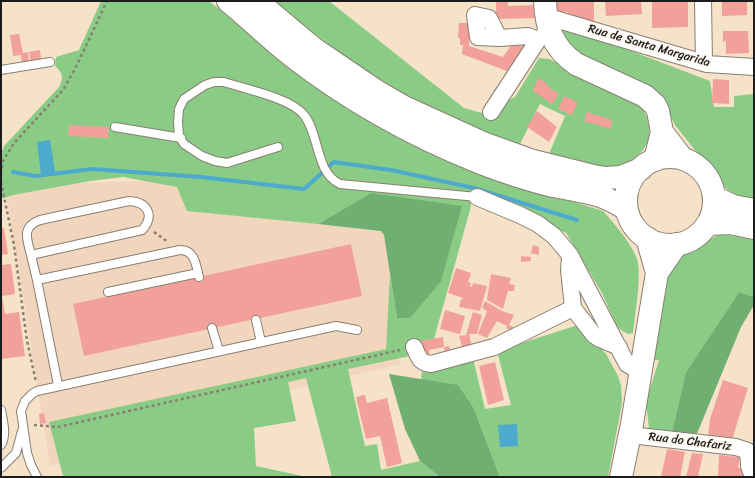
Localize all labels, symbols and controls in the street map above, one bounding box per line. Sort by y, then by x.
street label: Rua de Santa Margarida [586,22,712,70]
street label: Rua do Chafariz [648,430,732,454]

